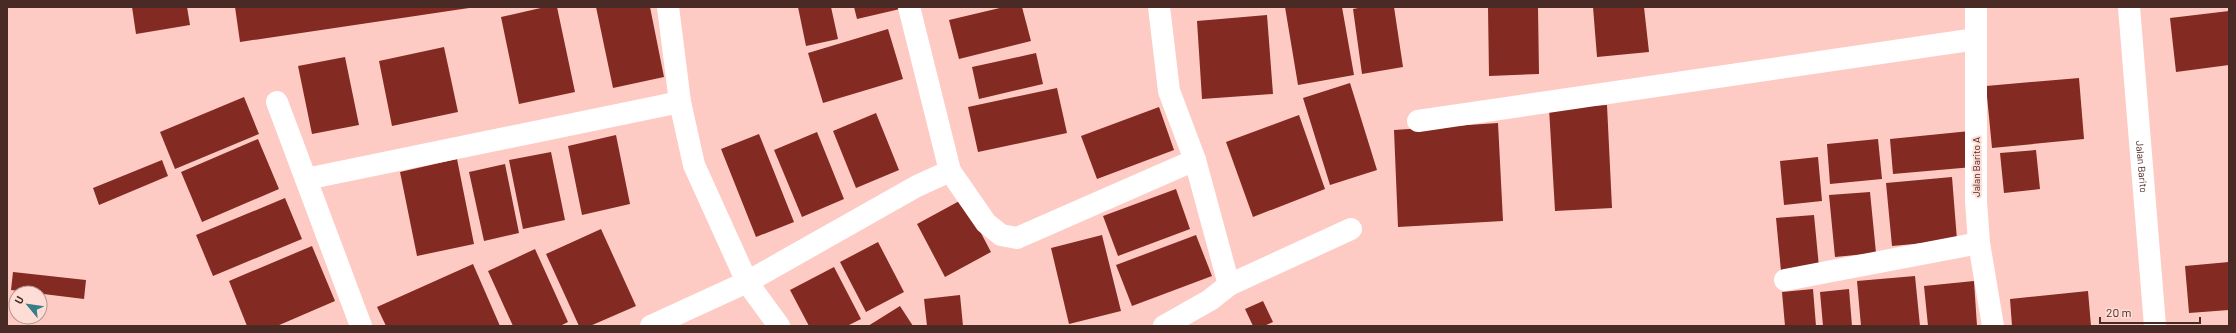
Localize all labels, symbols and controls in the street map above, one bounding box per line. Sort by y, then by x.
street label: Jalan Barito A [1970,137,1982,197]
street label: Jalan Barito [2134,140,2150,193]
north arrow [8,285,48,325]
text: U [11,294,26,306]
scale bar [2100,299,2200,325]
text: 20 m [2106,305,2132,319]

